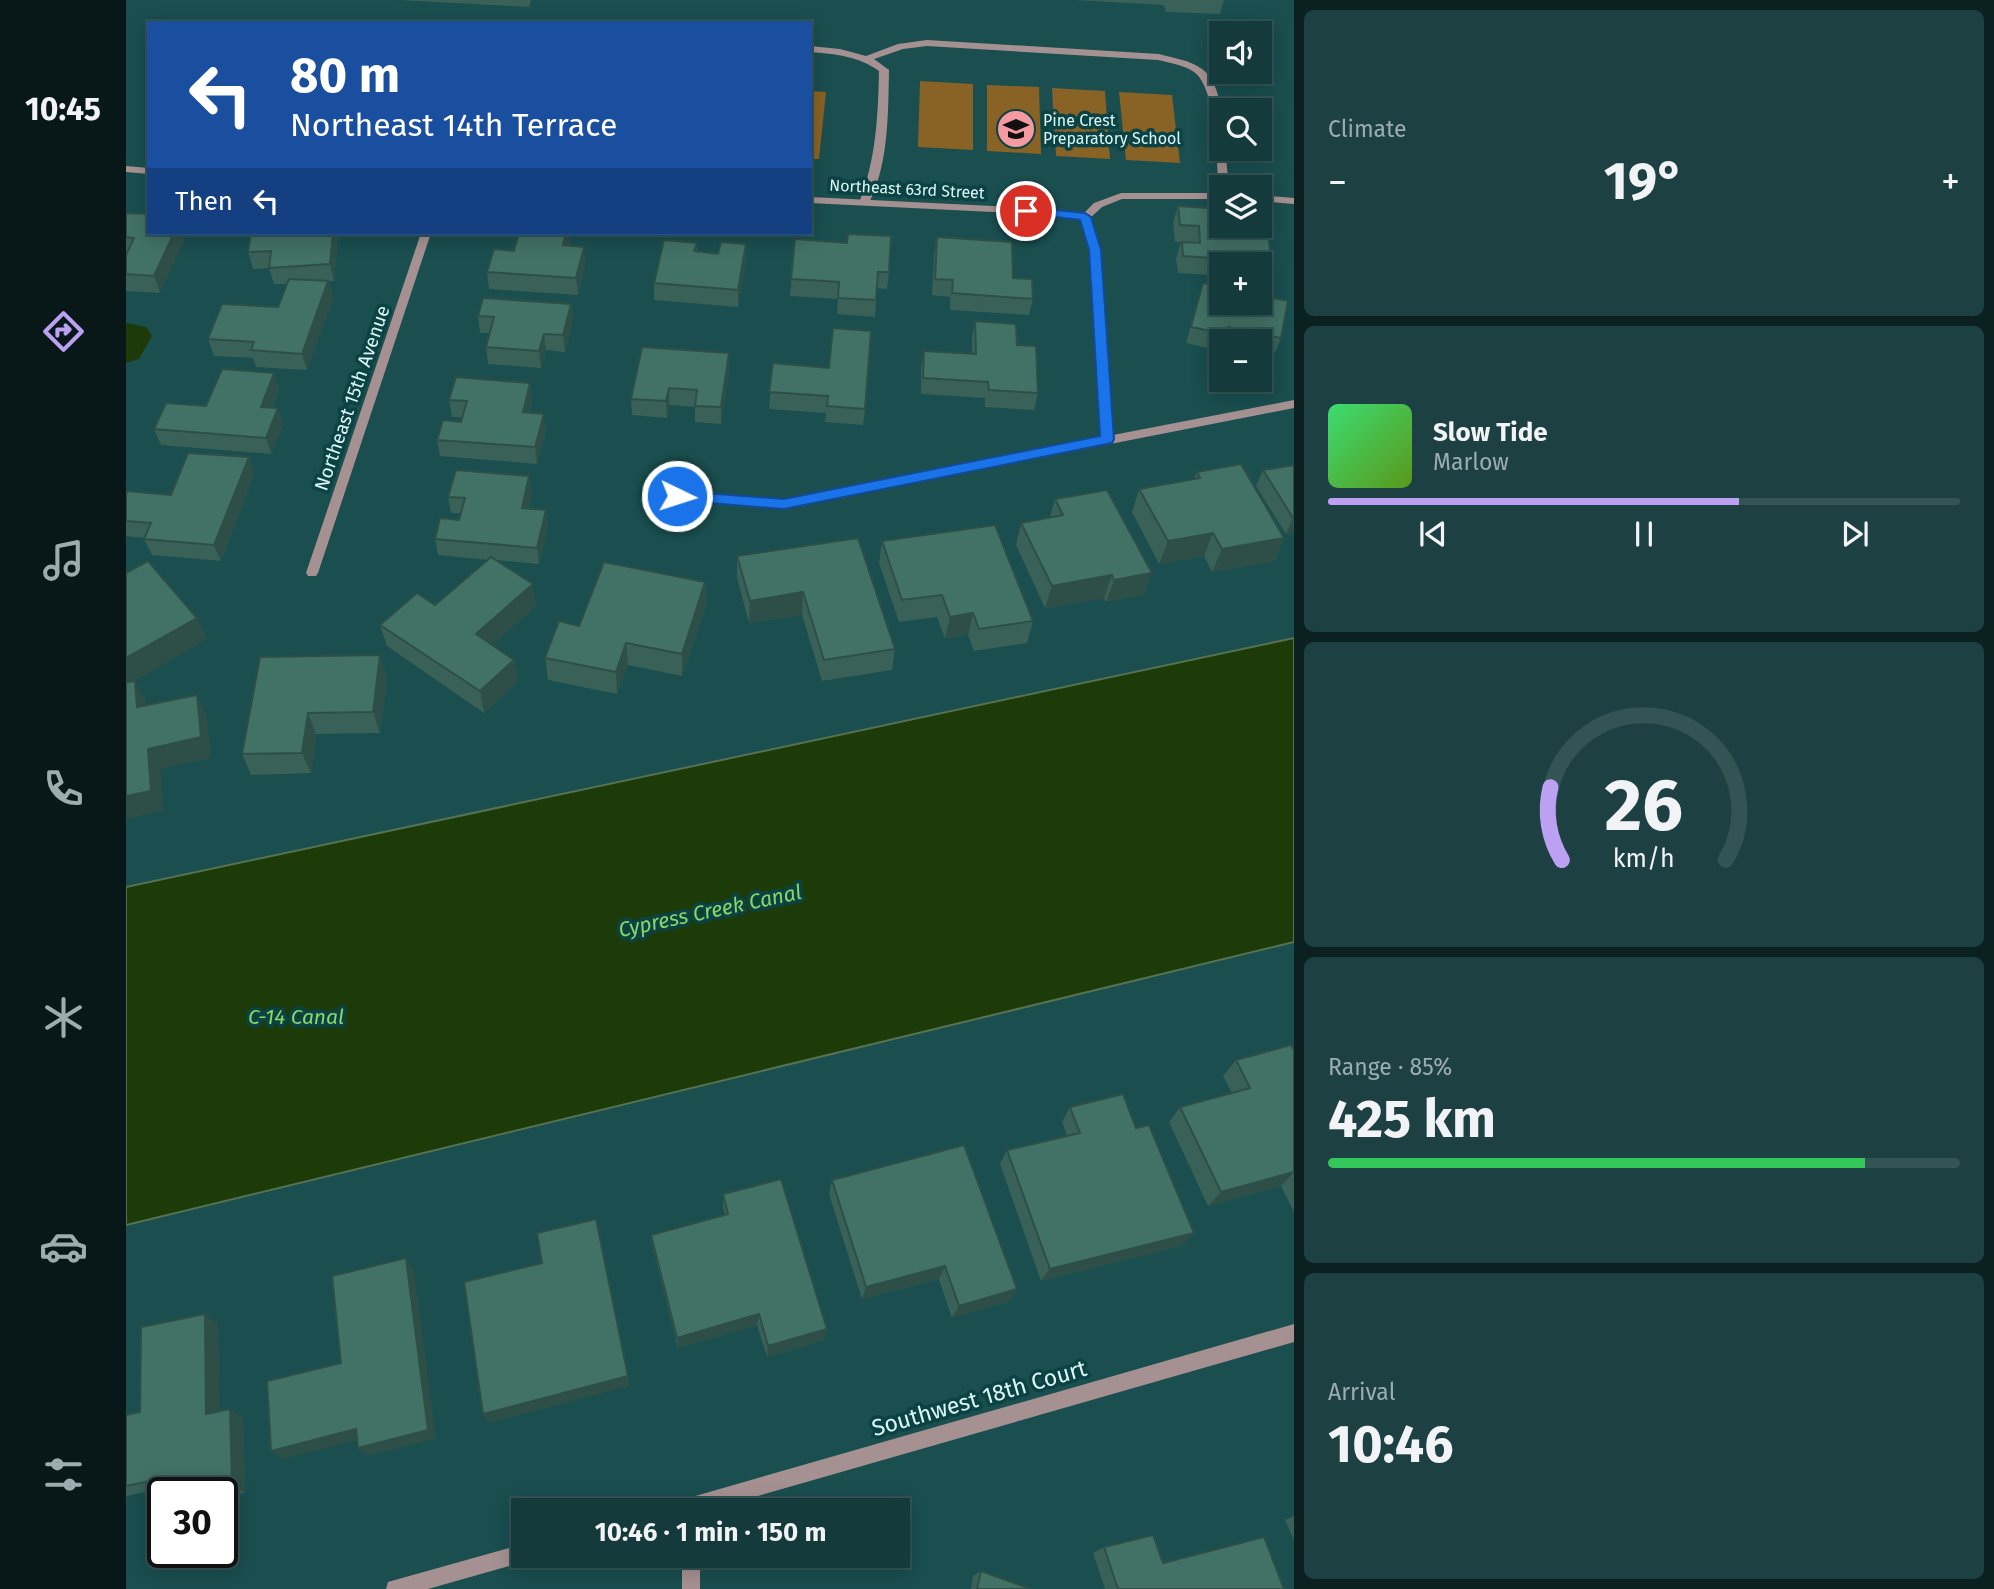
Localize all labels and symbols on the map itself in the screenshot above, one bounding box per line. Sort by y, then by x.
school or university icon: Pine Crest Preparatory School [995,108,1037,150]
place label: Pine Crest Preparatory School [1043,111,1181,148]
street label: Northeast 63rd Street [829,175,985,203]
pin [996,181,1056,241]
street label: Northeast 15th Avenue [310,302,394,494]
position arrow [640,459,714,533]
water label: Cypress Creek Canal [616,879,804,943]
water label: C-14 Canal [248,1004,344,1030]
street label: Southwest 18th Court [868,1354,1090,1442]
speed limit sign: 30 [147,1477,238,1568]

